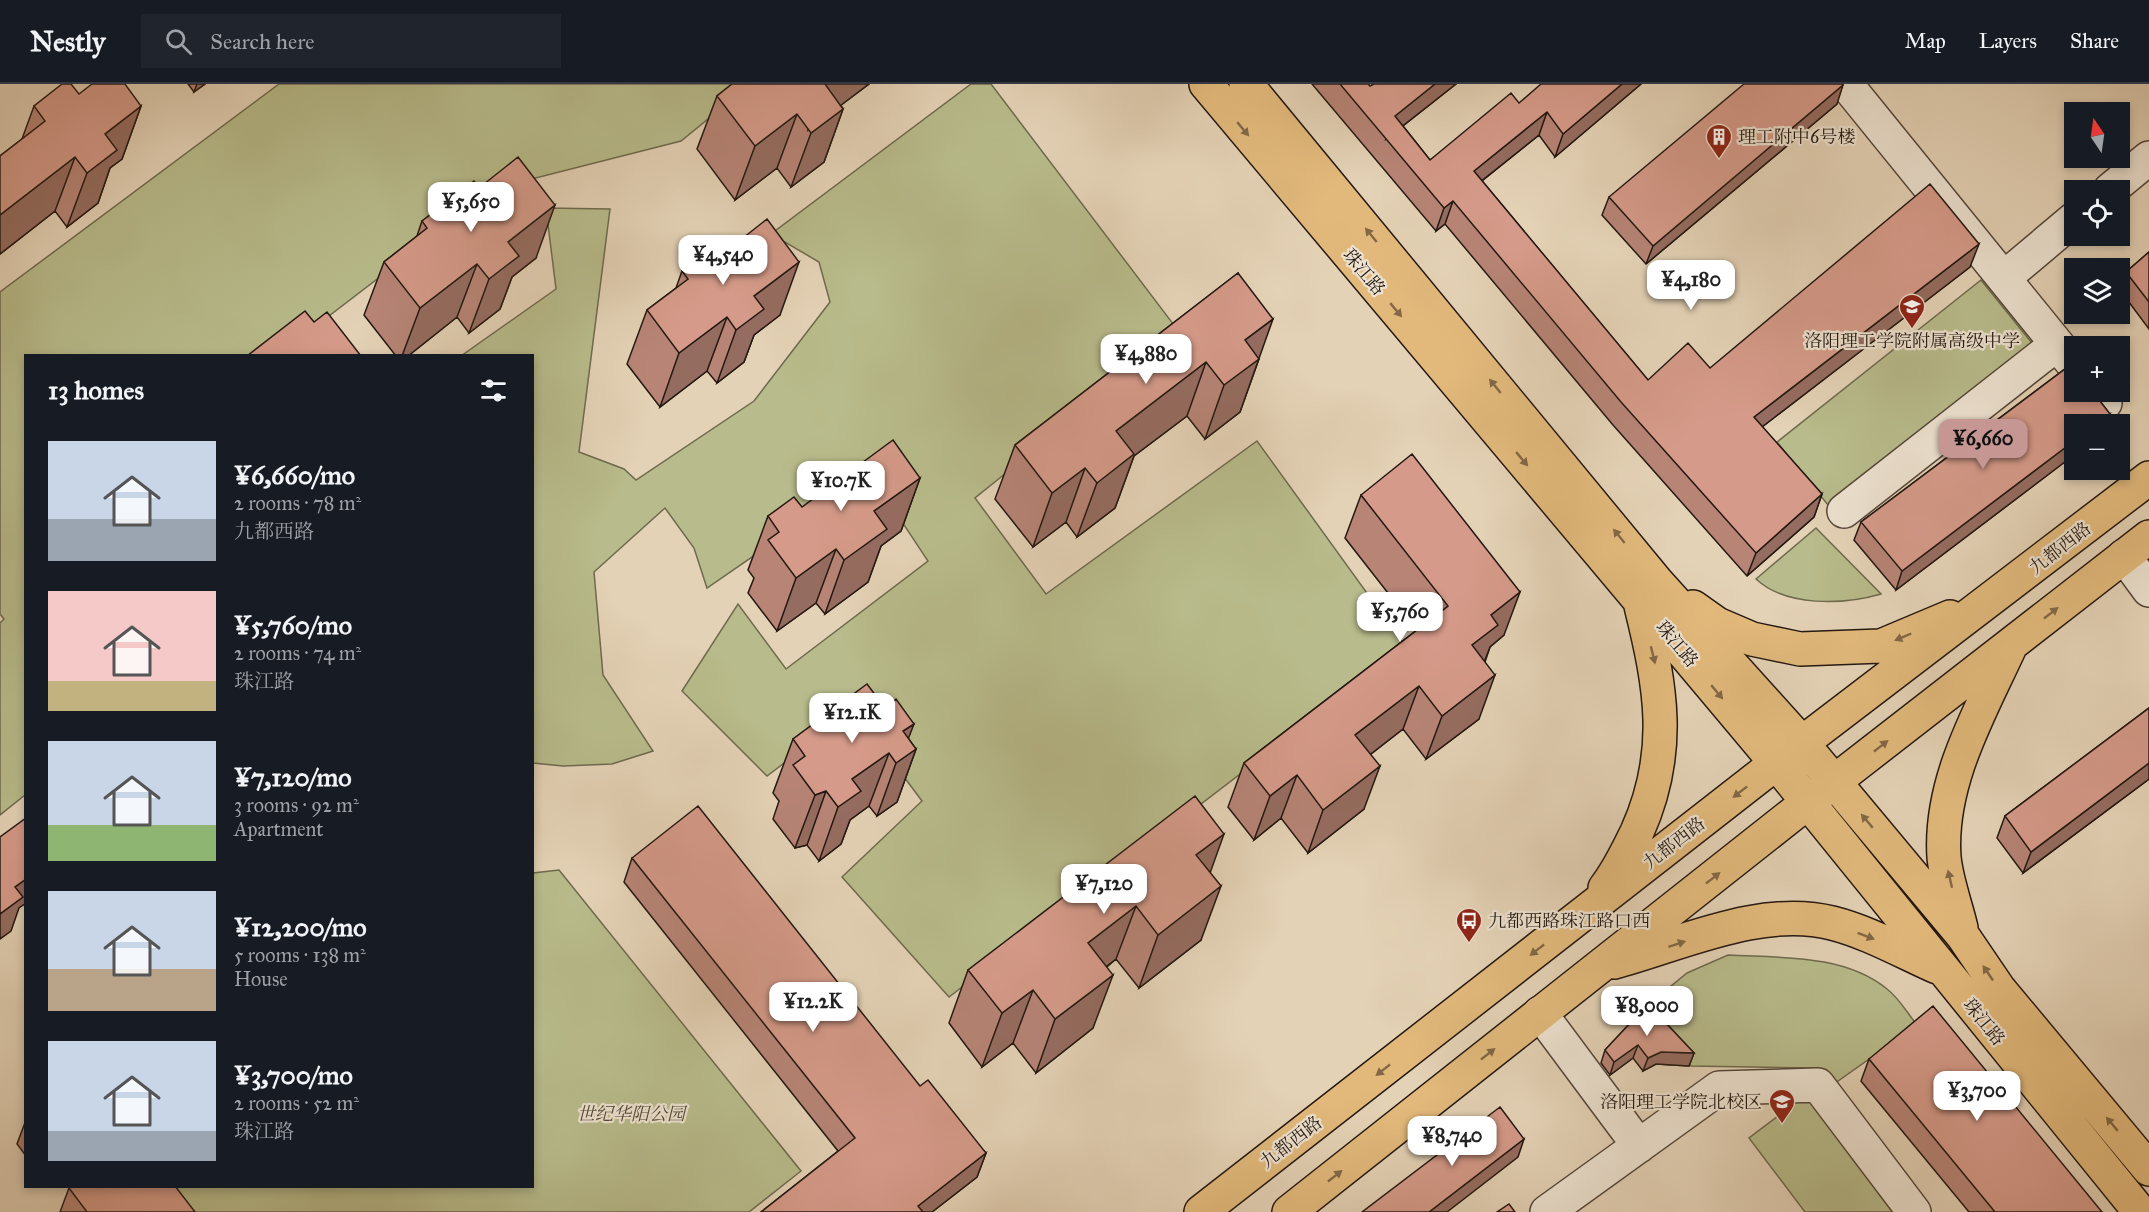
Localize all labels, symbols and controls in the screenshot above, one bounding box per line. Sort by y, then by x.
search box [141,14,561,68]
text: Nestly [30,24,105,59]
icon: search [162,25,195,58]
text: Search here [210,28,314,55]
text: Map [1905,28,1946,54]
text: Layers [1979,28,2037,54]
text: Share [2070,28,2119,54]
north arrow [2064,102,2130,168]
map controls [2064,102,2130,480]
one-way arrow [1236,121,1249,136]
building icon: 理工附中6号楼 [1704,122,1734,160]
place label: 理工附中6号楼 [1738,126,1855,148]
button: locate [2064,180,2130,246]
pin: ¥5,650 [422,182,520,233]
text: ¥5,650 [442,189,500,213]
one-way arrow [1364,227,1377,243]
pin: ¥4,540 [674,235,772,286]
text: ¥4,540 [692,242,754,266]
street label: 珠江路 [1338,244,1390,300]
button: layers [2064,258,2130,324]
pin: ¥4,180 [1642,260,1740,311]
text: ¥4,180 [1661,267,1721,291]
school or university icon: 洛阳理工学院附属高级中学 [1897,292,1927,330]
one-way arrow [1389,302,1402,317]
place label: 洛阳理工学院附属高级中学 [1804,330,2020,352]
pin: ¥4,880 [1097,334,1195,385]
button: + [2064,336,2130,402]
text: ¥4,880 [1115,341,1177,365]
text: 13 homes [48,374,144,406]
icon: filters [477,374,510,407]
one-way arrow [1489,378,1501,393]
button: − [2064,414,2130,480]
pin: ¥6,660 [1934,419,2032,470]
text: ¥6,660 [1953,426,2013,450]
one-way arrow [1515,451,1528,467]
text: ¥6,660/mo [234,459,355,491]
pin: ¥10.7K [792,461,890,512]
icon: home [96,465,168,537]
text: ¥10.7K [811,468,871,492]
text: 2 rooms · 78 m² [234,491,361,515]
street label: 九都西路 [2025,517,2095,579]
text: 九都西路 [234,519,314,543]
one-way arrow [1612,528,1625,544]
pin: ¥5,760 [1351,592,1449,643]
text: ¥5,760 [1371,599,1429,623]
one-way arrow [2043,607,2059,619]
text: ¥5,760/mo [234,609,352,641]
icon: home [96,615,168,687]
street label: 珠江路 [1651,616,1703,672]
one-way arrow [1894,633,1912,642]
text: 2 rooms · 74 m² [234,641,361,665]
one-way arrow [1648,646,1658,665]
text: 珠江路 [234,669,294,693]
one-way arrow [1710,684,1723,699]
pin: ¥12.1K [803,693,901,744]
text: ¥12.1K [823,700,881,724]
one-way arrow [1873,741,1888,753]
text: ¥7,120/mo [234,761,352,793]
icon: home [96,765,168,837]
one-way arrow [1732,786,1747,798]
text: 3 rooms · 92 m² [234,793,359,817]
street label: 九都西路 [1639,812,1709,874]
one-way arrow [1861,813,1873,828]
text: Apartment [234,817,323,841]
pin: ¥7,120 [1055,864,1153,915]
one-way arrow [1944,870,1954,888]
text: ¥7,120 [1075,871,1133,895]
one-way arrow [1705,872,1720,884]
bus stop icon: 九都西路珠江路口西 [1454,906,1484,944]
place label: 九都西路珠江路口西 [1488,910,1650,932]
text: ¥12,200/mo [234,911,367,943]
icon: home [96,915,168,987]
one-way arrow [1857,932,1875,941]
one-way arrow [1668,939,1686,949]
text: 5 rooms · 138 m² [234,943,366,967]
one-way arrow [1529,943,1544,955]
one-way arrow [1983,965,1994,981]
text: House [234,967,288,991]
pin: ¥12.2K [764,982,862,1033]
pin: ¥8,000 [1598,986,1696,1037]
text: ¥12.2K [783,989,843,1013]
text: ¥8,000 [1615,993,1679,1017]
street label: 珠江路 [1958,994,2010,1050]
one-way arrow [1480,1048,1496,1061]
text: ¥3,700/mo [234,1059,353,1091]
one-way arrow [1375,1063,1391,1076]
icon: home [96,1065,168,1137]
pin: ¥3,700 [1928,1071,2026,1122]
text: ¥3,700 [1947,1078,2007,1102]
school or university icon: 洛阳理工学院北校区 [1767,1087,1797,1125]
text: 2 rooms · 52 m² [234,1091,359,1115]
place label: 洛阳理工学院北校区 [1600,1091,1762,1113]
park label: 世纪华阳公园 [577,1103,688,1125]
street label: 九都西路 [1256,1111,1326,1173]
pin: ¥8,740 [1403,1116,1501,1167]
one-way arrow [2105,1116,2118,1132]
text: 珠江路 [234,1119,294,1143]
text: ¥8,740 [1422,1123,1482,1147]
one-way arrow [1327,1169,1343,1182]

